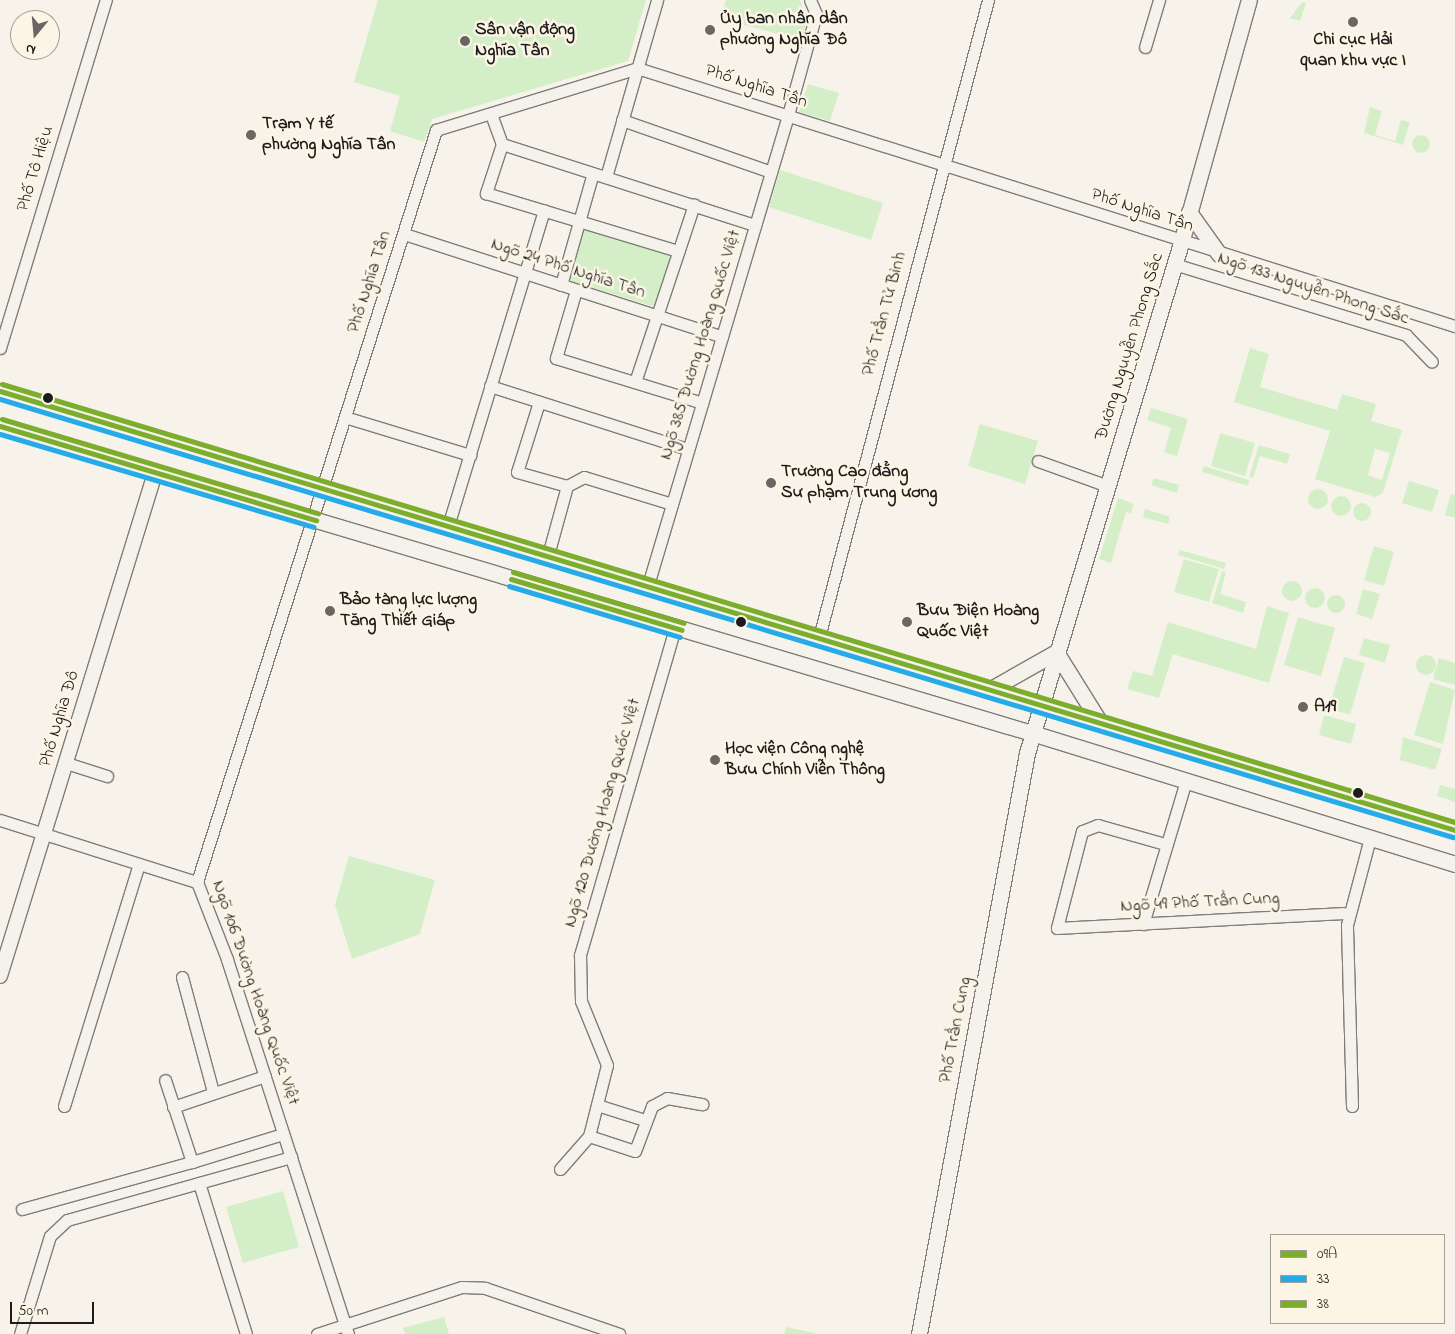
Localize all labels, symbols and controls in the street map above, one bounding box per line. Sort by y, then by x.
place label: Ủy ban nhân dân phường Nghĩa Đô [720,9,848,52]
north arrow [10,10,60,60]
marker: Chi cục Hải quan khu vực I [1347,16,1359,28]
place label: Sân vận động Nghĩa Tân [475,20,575,62]
marker: Ủy ban nhân dân phường Nghĩa Đô [704,24,716,36]
place label: Chi cục Hải quan khu vực I [1300,30,1406,72]
marker: Sân vận động Nghĩa Tân [459,35,471,47]
text: N [23,37,38,60]
street label: Phố Nghĩa Tân [702,60,810,114]
place label: Trạm Y tế phường Nghĩa Tân [262,114,395,156]
street label: Phố Tô Hiệu [13,124,59,214]
marker: Trạm Y tế phường Nghĩa Tân [244,128,258,142]
street label: Phố Nghĩa Tân [1088,184,1196,238]
street label: Ngõ 385 Đường Hoàng Quốc Việt [656,227,746,463]
street label: Phố Nghĩa Tân [343,228,397,336]
street label: Ngõ 24 Phố Nghĩa Tân [488,234,648,304]
street label: Ngõ 133 Nguyễn Phong Sắc [1215,248,1411,330]
street label: Phố Trần Tử Bình [858,250,912,378]
street label: Đường Nguyễn Phong Sắc [1091,251,1169,443]
unlabelled marker [43,393,53,403]
place label: Trường Cao đẳng Sư phạm Trung ương [781,462,937,504]
marker: Trường Cao đẳng Sư phạm Trung ương [765,477,777,489]
place label: Bảo tàng lực lượng Tăng Thiết Giáp [340,590,477,632]
place label: Bưu Điện Hoàng Quốc Việt [917,601,1039,644]
marker: Bảo tàng lực lượng Tăng Thiết Giáp [324,605,336,617]
marker: Bưu Điện Hoàng Quốc Việt [901,616,913,628]
unlabelled marker [736,617,746,627]
street label: Phố Nghĩa Đô [35,668,85,770]
street label: Ngõ 120 Đường Hoàng Quốc Việt [560,696,646,930]
place label: A19 [1314,696,1336,718]
marker: A19 [1296,700,1310,714]
place label: Học viện Công nghệ Bưu Chính Viễn Thông [725,739,885,782]
marker: Học viện Công nghệ Bưu Chính Viễn Thông [709,754,721,766]
unlabelled marker [1353,788,1363,798]
street label: Ngõ 106 Đường Hoàng Quốc Việt [206,878,304,1108]
street label: Ngõ 49 Phố Trần Cung [1120,888,1280,918]
street label: Phố Trần Cung [935,975,977,1085]
legend [1270,1234,1445,1324]
text: 09A [1317,1243,1337,1265]
text: 33 [1317,1268,1329,1290]
scale bar [12,1292,96,1324]
text: 38 [1317,1293,1329,1315]
text: 50 m [18,1300,48,1322]

